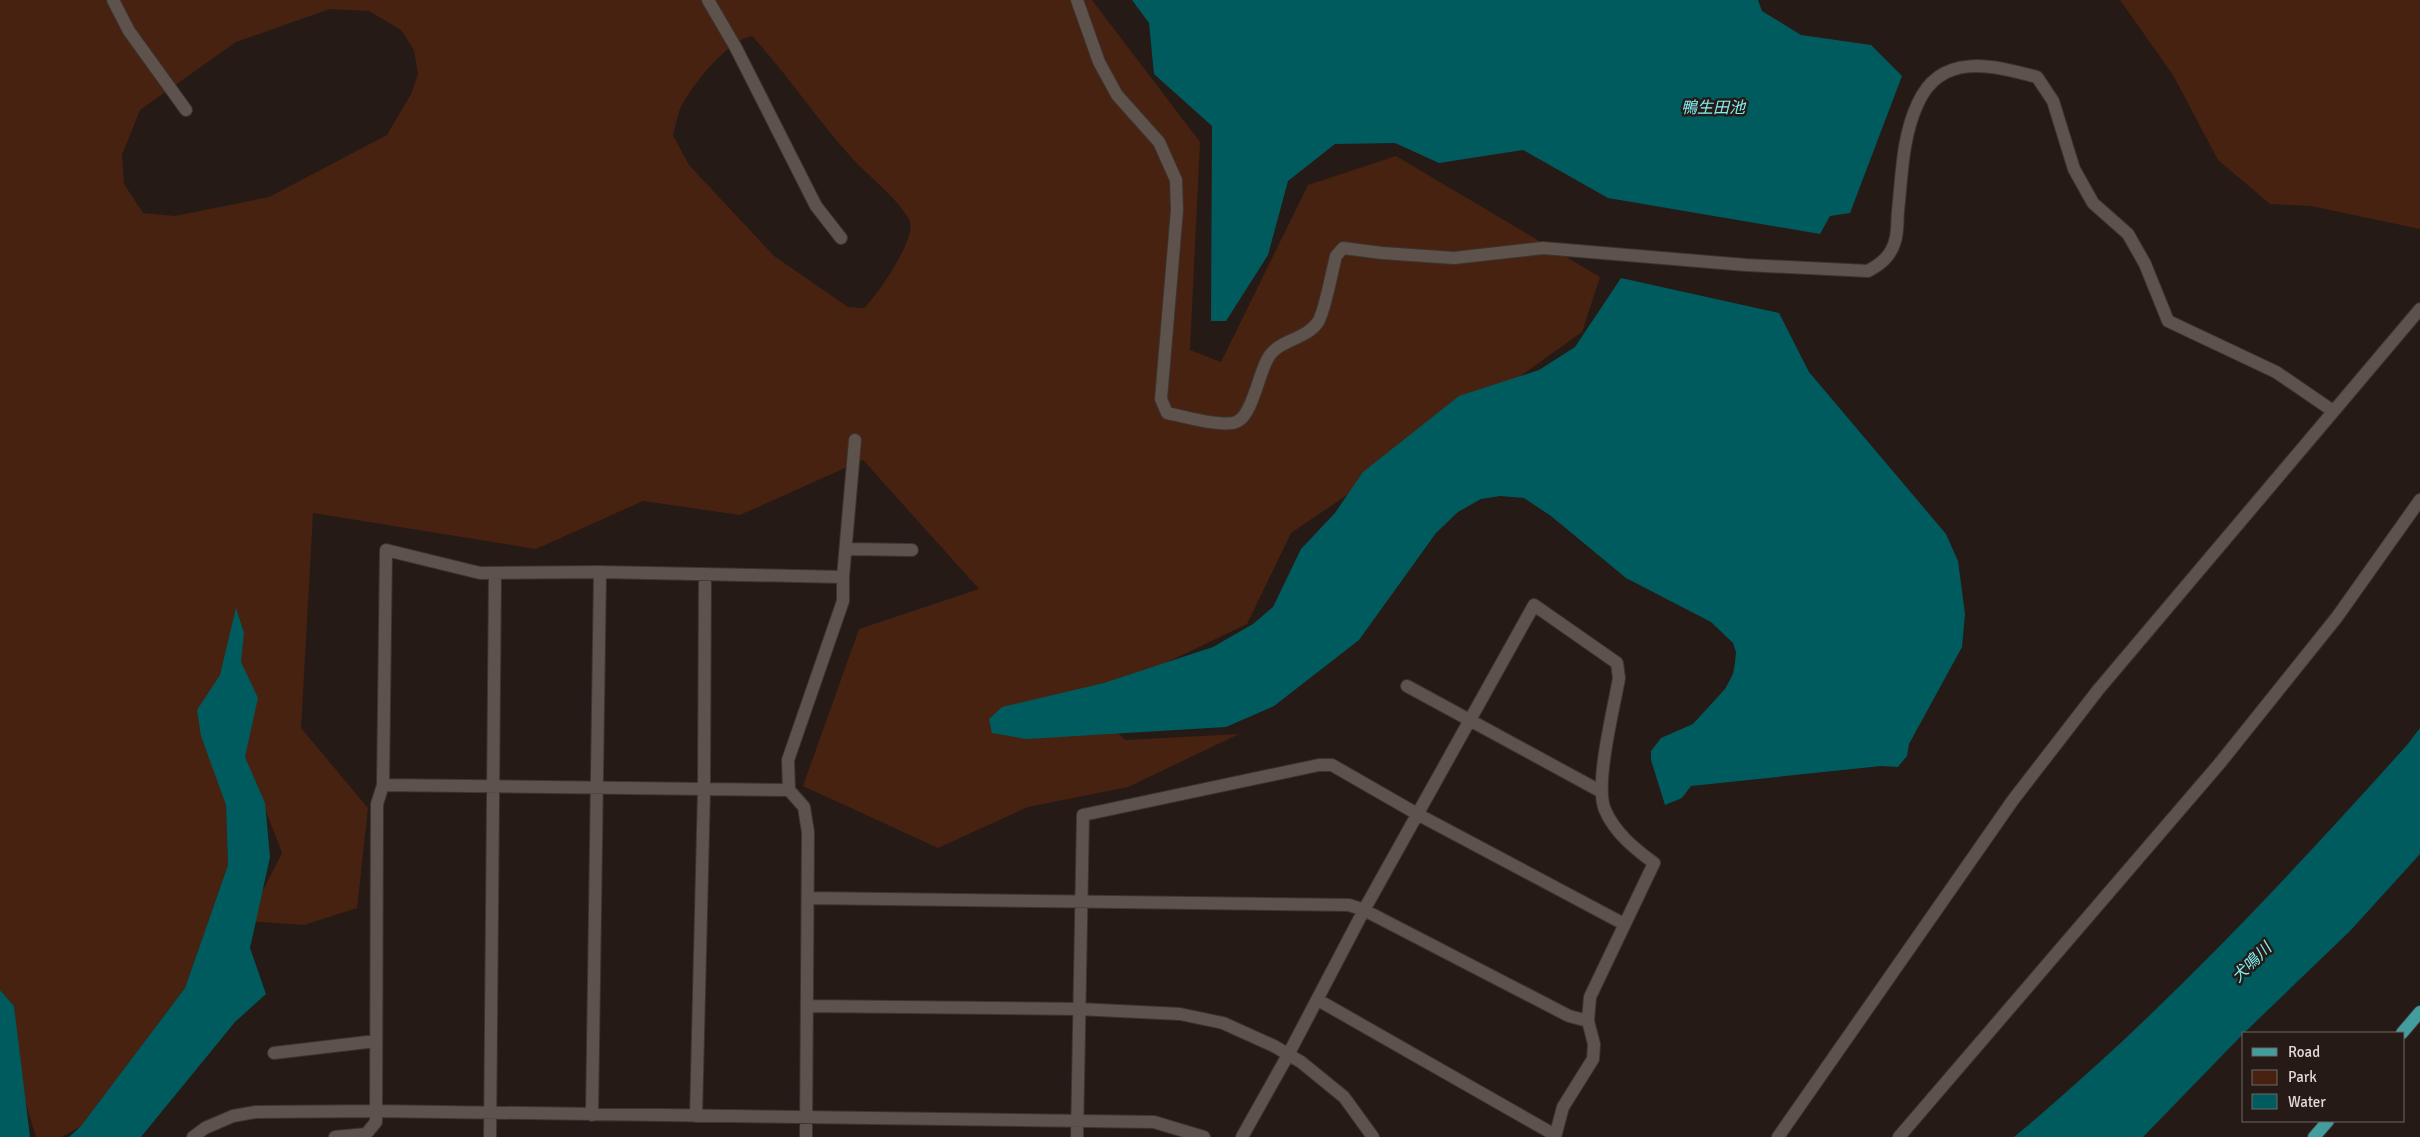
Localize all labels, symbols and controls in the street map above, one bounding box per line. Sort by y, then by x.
water label: 鴨生田池 [1681,98,1747,118]
water label: 犬鳴川 [2228,937,2277,987]
legend [2242,1032,2405,1122]
text: Road [2288,1043,2320,1061]
text: Park [2288,1068,2317,1086]
text: Water [2288,1093,2326,1111]

